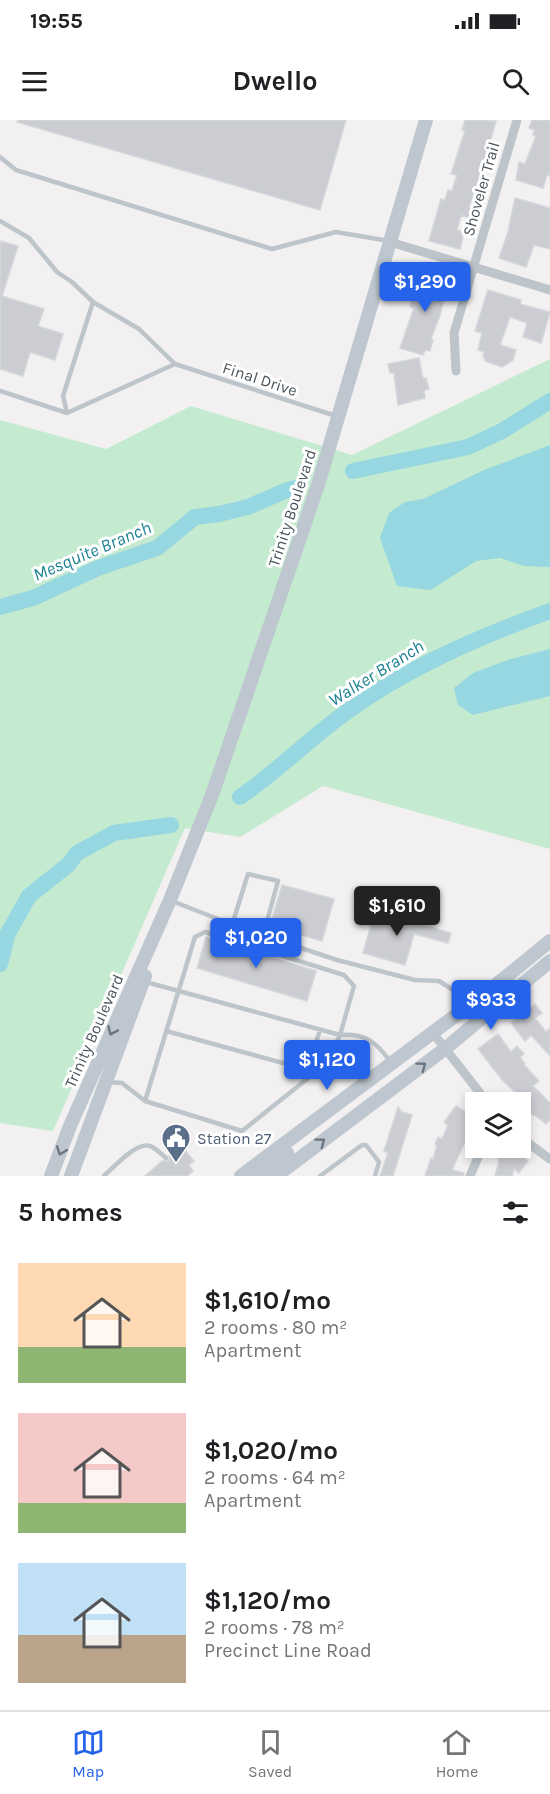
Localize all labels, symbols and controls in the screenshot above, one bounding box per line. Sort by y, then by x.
text: 19:55 [30,8,83,34]
icon: menu [18,65,51,98]
text: Dwello [232,65,318,97]
icon: search [499,65,532,98]
street label: Shoveler Trail [458,140,504,238]
pin: $1,290 [376,262,474,313]
text: $1,290 [394,270,456,293]
street label: Final Drive [220,358,300,400]
street label: Trinity Boulevard [264,447,320,569]
water label: Mesquite Branch [30,516,154,586]
water label: Walker Branch [324,635,428,711]
pin: $1,610 [348,886,446,937]
text: $1,610 [368,894,426,917]
pin: $1,020 [207,918,305,969]
text: $1,020 [224,926,288,949]
street label: Trinity Boulevard [60,971,128,1091]
pin: $933 [455,980,527,1031]
text: $933 [466,988,516,1011]
one-way arrow [108,1024,120,1035]
pin: $1,120 [278,1040,376,1091]
text: $1,120 [298,1048,356,1071]
one-way arrow [416,1062,427,1073]
map controls [465,1092,531,1158]
button: layers [465,1092,531,1158]
public building icon: Station 27 [160,1122,192,1164]
place label: Station 27 [197,1129,272,1148]
one-way arrow [314,1139,325,1150]
one-way arrow [55,1145,68,1156]
icon: filters [499,1196,532,1229]
text: 5 homes [18,1197,123,1228]
text: $1,610/mo [204,1285,331,1316]
icon: home [66,1287,138,1359]
text: 2 rooms · 80 m² [204,1316,347,1339]
text: Apartment [204,1339,302,1362]
text: $1,020/mo [204,1435,338,1466]
icon: home [66,1437,138,1509]
text: 2 rooms · 64 m² [204,1466,346,1489]
text: Apartment [204,1489,302,1512]
text: $1,120/mo [204,1585,331,1616]
icon: home [66,1587,138,1659]
text: 2 rooms · 78 m² [204,1616,345,1639]
text: Precinct Line Road [204,1639,372,1662]
tab: Map [72,1726,105,1781]
tab: Saved [248,1726,292,1781]
tab: Home [436,1726,478,1781]

